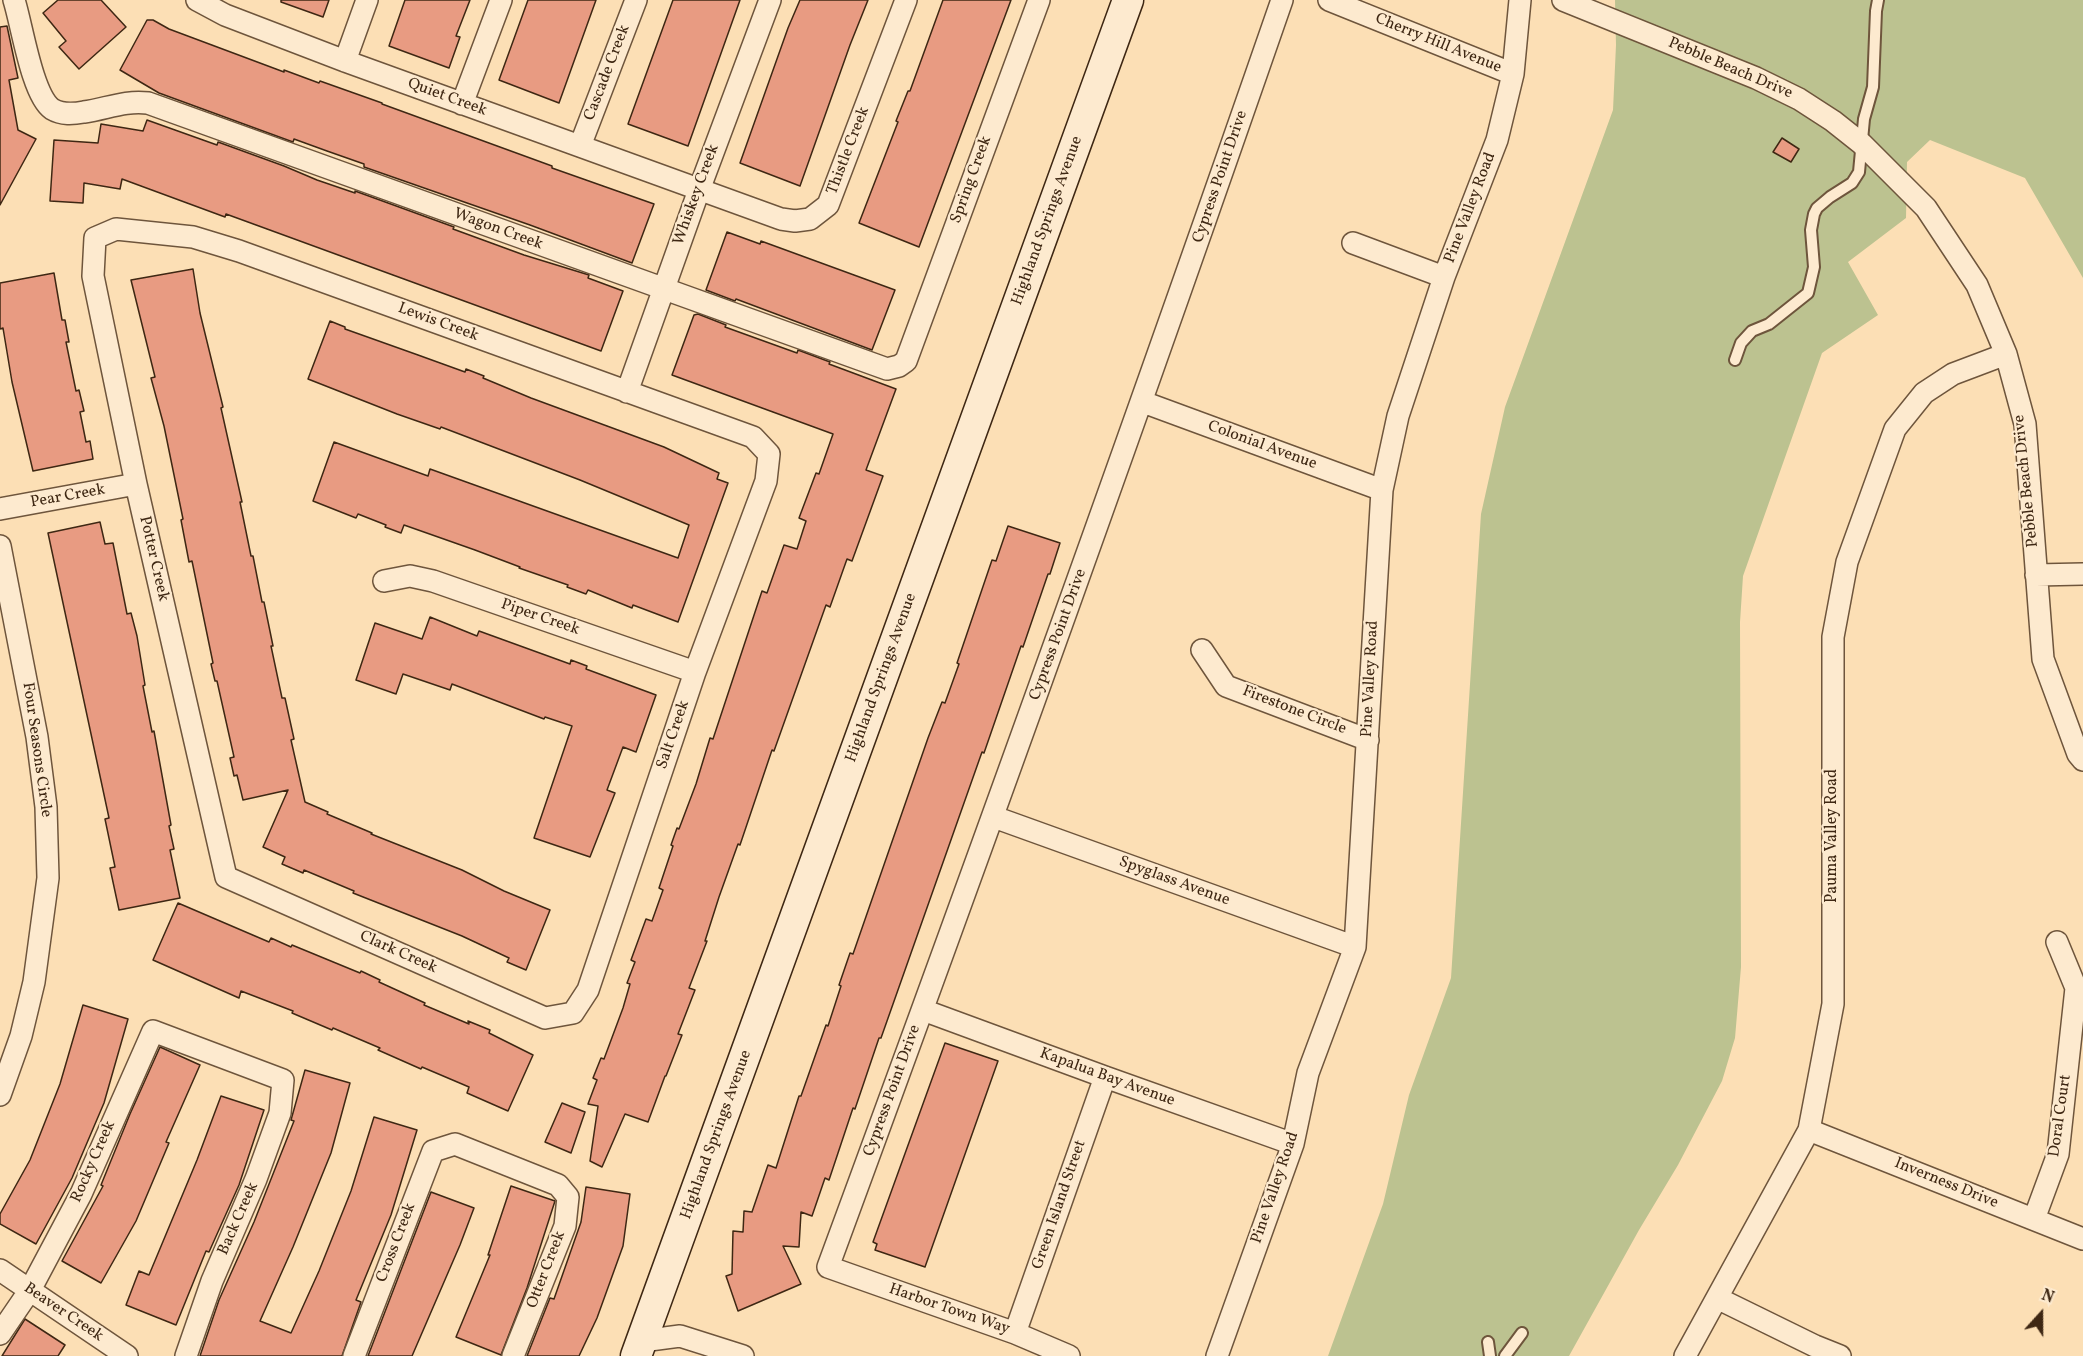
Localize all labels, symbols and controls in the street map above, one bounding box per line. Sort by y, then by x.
street label: Cherry Hill Avenue [1372,10,1504,78]
street label: Cascade Creek [581,22,635,124]
street label: Pebble Beach Drive [1665,34,1795,104]
street label: Quiet Creek [405,75,489,121]
street label: Thistle Creek [823,104,875,198]
street label: Cypress Point Drive [1189,108,1253,246]
street label: Spring Creek [947,134,997,226]
street label: Highland Springs Avenue [1008,134,1088,308]
street label: Whiskey Creek [670,142,724,248]
street label: Pine Valley Road [1441,150,1501,266]
street label: Wagon Creek [451,205,545,255]
street label: Lewis Creek [395,299,481,347]
street label: Pebble Beach Drive [2010,414,2044,548]
street label: Colonial Avenue [1205,417,1319,475]
street label: Pear Creek [29,481,107,513]
street label: Potter Creek [134,514,172,604]
street label: Cypress Point Drive [1026,567,1092,703]
street label: Highland Springs Avenue [842,591,922,765]
street label: Piper Creek [498,596,582,640]
street label: Pine Valley Road [1358,620,1384,738]
street label: Four Seasons Circle [17,681,55,819]
street label: Firestone Circle [1239,682,1349,740]
street label: Salt Creek [653,698,695,772]
street label: Pauma Valley Road [1823,769,1843,903]
street label: Spyglass Avenue [1116,853,1232,911]
street label: Clark Creek [356,927,440,979]
street label: Cypress Point Drive [860,1023,926,1159]
street label: Kapalua Bay Avenue [1037,1045,1177,1111]
street label: Highland Springs Avenue [677,1048,757,1222]
street label: Doral Court [2046,1073,2076,1159]
street label: Rocky Creek [67,1118,121,1206]
street label: Pine Valley Road [1248,1130,1304,1246]
street label: Green Island Street [1029,1138,1091,1272]
street label: Inverness Drive [1891,1154,2001,1214]
street label: Back Creek [214,1180,264,1258]
street label: Cross Creek [373,1201,421,1285]
street label: Otter Creek [523,1229,571,1311]
street label: Beaver Creek [20,1279,106,1347]
street label: Harbor Town Way [886,1280,1012,1340]
north arrow [2011,1284,2071,1344]
text: N [2038,1285,2057,1310]

